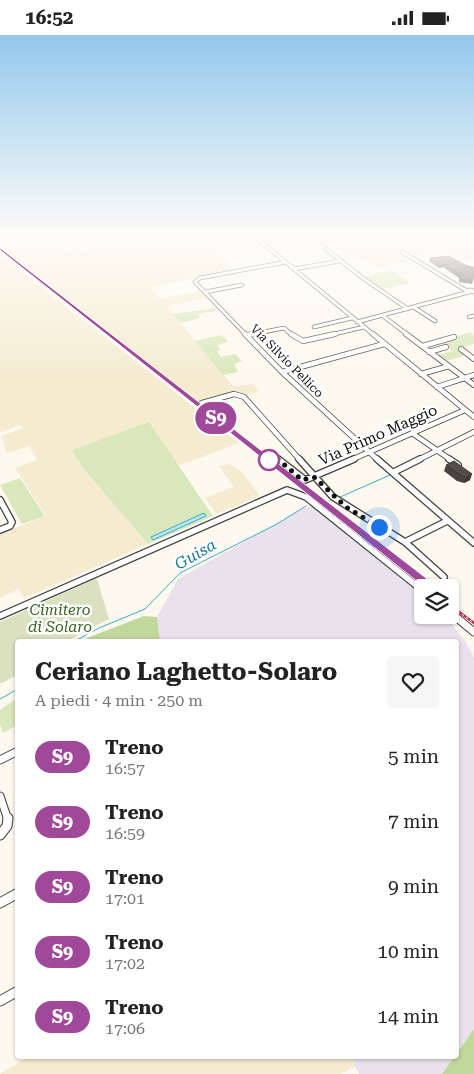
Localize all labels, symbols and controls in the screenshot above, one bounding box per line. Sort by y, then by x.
text: 16:52 [25,6,74,29]
street label: Via Silvio Pellico [248,322,326,400]
street label: Via Primo Maggio [316,401,440,469]
line badge: S9 [194,402,238,434]
text: S9 [205,407,227,428]
unlabelled marker [258,449,280,471]
your location [367,515,392,540]
water label: Guisa [171,535,220,574]
map controls [414,579,459,624]
button: layers [414,579,459,624]
park label: Cimitero di Solaro [28,601,92,636]
button: heart [387,656,439,708]
text: Ceriano Laghetto-Solaro [35,658,337,686]
text: A piedi · 4 min · 250 m [35,691,203,710]
text: Treno [105,736,164,759]
text: 5 min [388,745,439,768]
text: S9 [52,746,73,767]
text: 16:57 [105,759,145,778]
text: Treno [105,801,164,824]
text: 7 min [388,810,439,833]
text: S9 [52,811,73,832]
text: 16:59 [105,824,145,843]
text: Treno [105,866,164,889]
text: 9 min [388,875,439,898]
text: S9 [52,876,73,897]
text: 17:01 [105,889,145,908]
text: Treno [105,931,164,954]
text: 10 min [377,940,439,963]
text: S9 [52,941,73,962]
text: 17:02 [105,954,145,973]
text: Treno [105,996,164,1019]
text: 14 min [377,1005,439,1028]
text: S9 [52,1006,73,1027]
text: 17:06 [105,1019,145,1038]

